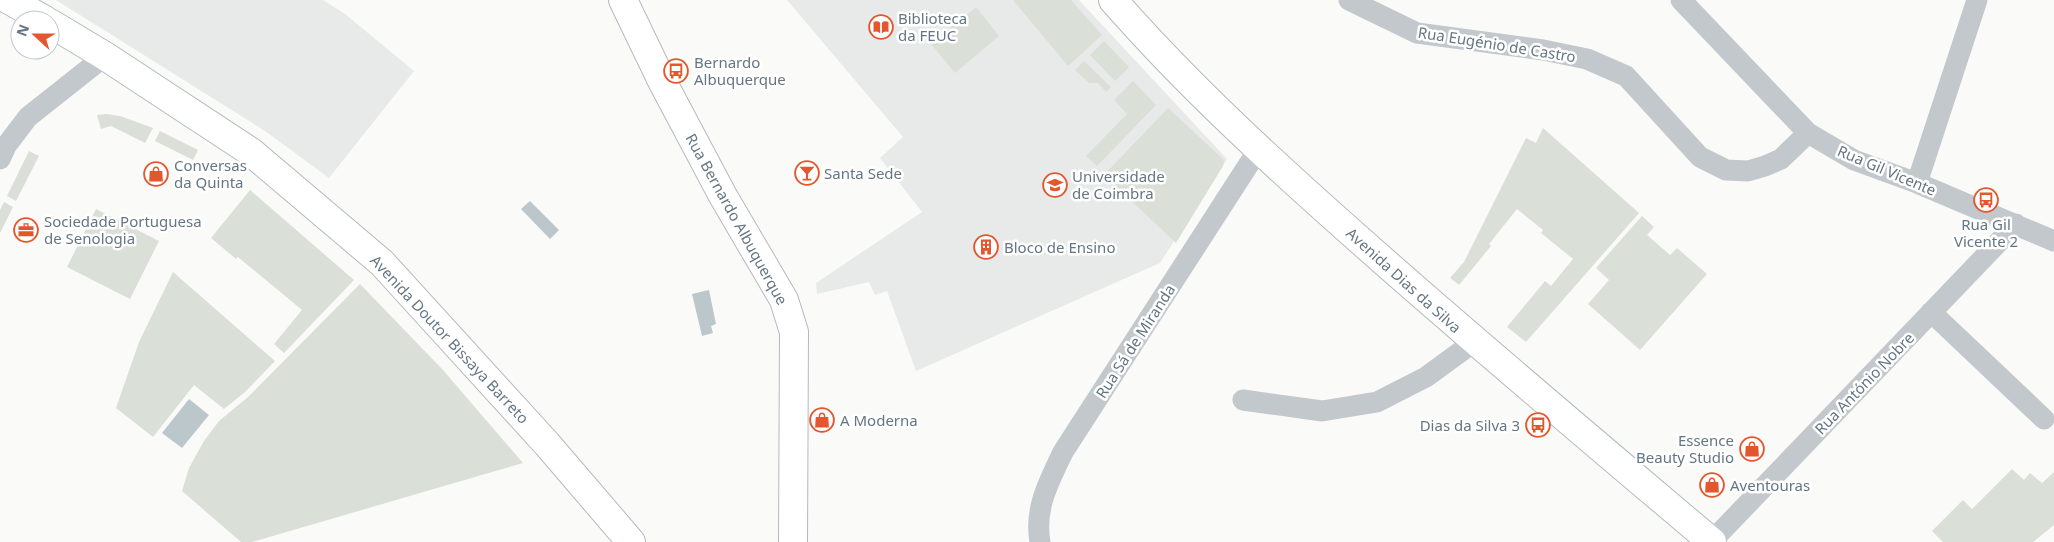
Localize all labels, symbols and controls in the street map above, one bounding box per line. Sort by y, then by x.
place label: Biblioteca da FEUC [898,8,967,45]
north arrow [10,10,60,60]
library icon: Biblioteca da FEUC [868,14,894,40]
text: N [11,21,33,39]
street label: Rua Eugénio de Castro [1417,22,1577,66]
place label: Bernardo Albuquerque [694,52,786,89]
bus stop icon: Bernardo Albuquerque [663,58,689,84]
street label: Rua Bernardo Albuquerque [682,130,792,308]
street label: Rua Gil Vicente [1835,140,1939,200]
place label: Conversas da Quinta [174,155,247,192]
bar icon: Santa Sede [794,160,820,186]
shop icon: Conversas da Quinta [143,161,169,187]
place label: Santa Sede [824,163,902,183]
place label: Universidade de Coimbra [1072,166,1165,203]
school or university icon: Universidade de Coimbra [1042,172,1068,198]
bus stop icon: Rua Gil Vicente 2 [1973,187,1999,213]
place label: Sociedade Portuguesa de Senologia [44,211,202,248]
place label: Rua Gil Vicente 2 [1954,214,2018,251]
office icon: Sociedade Portuguesa de Senologia [13,217,39,243]
street label: Avenida Dias da Silva [1342,223,1466,337]
building icon: Bloco de Ensino [973,234,999,260]
place label: Bloco de Ensino [1004,237,1115,257]
street label: Avenida Doutor Bissaya Barreto [366,250,534,428]
street label: Rua Sá de Miranda [1091,280,1179,402]
street label: Rua António Nobre [1810,328,1918,438]
shop icon: A Moderna [809,407,835,433]
place label: A Moderna [840,410,918,430]
bus stop icon: Dias da Silva 3 [1525,412,1551,438]
place label: Dias da Silva 3 [1420,415,1520,435]
place label: Essence Beauty Studio [1636,430,1734,467]
shop icon: Essence Beauty Studio [1739,436,1765,462]
shop icon: Aventouras [1699,472,1725,498]
place label: Aventouras [1730,475,1810,495]

